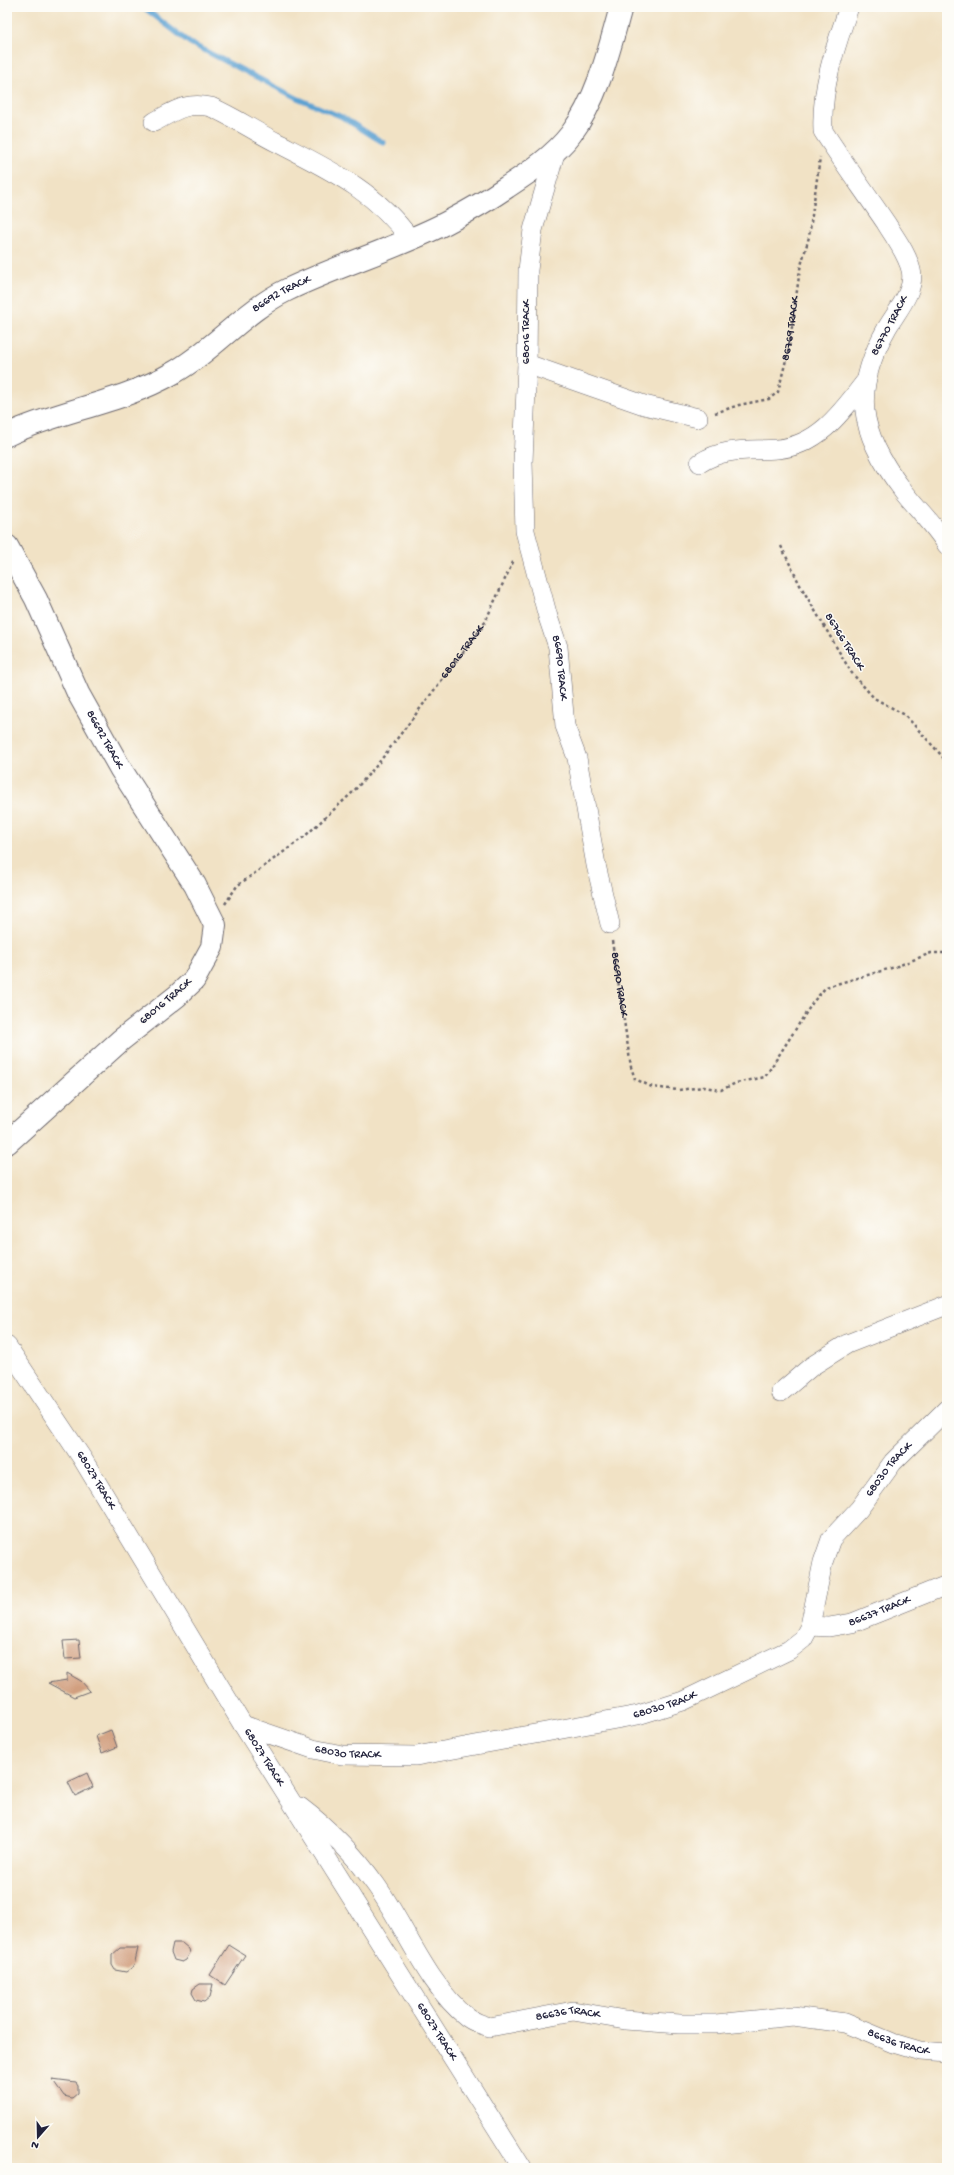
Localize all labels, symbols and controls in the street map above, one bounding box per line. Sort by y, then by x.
street label: 86692 TRACK [250,272,314,316]
street label: 86770 TRACK [868,292,912,358]
street label: 86769 TRACK [779,294,803,362]
street label: 68016 TRACK [520,298,534,364]
street label: 86766 TRACK [821,611,868,674]
street label: 68016 TRACK [438,621,489,682]
street label: 86690 TRACK [548,633,570,702]
street label: 86692 TRACK [82,708,127,773]
street label: 86690 TRACK [607,951,631,1019]
street label: 68016 TRACK [137,975,196,1028]
street label: 68030 TRACK [863,1439,917,1500]
street label: 68027 TRACK [73,1449,119,1513]
street label: 86637 TRACK [847,1593,914,1631]
street label: 68030 TRACK [632,1688,701,1723]
street label: 68027 TRACK [240,1726,288,1790]
street label: 68030 TRACK [313,1742,382,1763]
street label: 68027 TRACK [413,2000,460,2064]
street label: 86636 TRACK [535,2004,603,2025]
street label: 86636 TRACK [865,2026,931,2059]
north arrow [18,2117,58,2157]
text: N [30,2138,41,2151]

